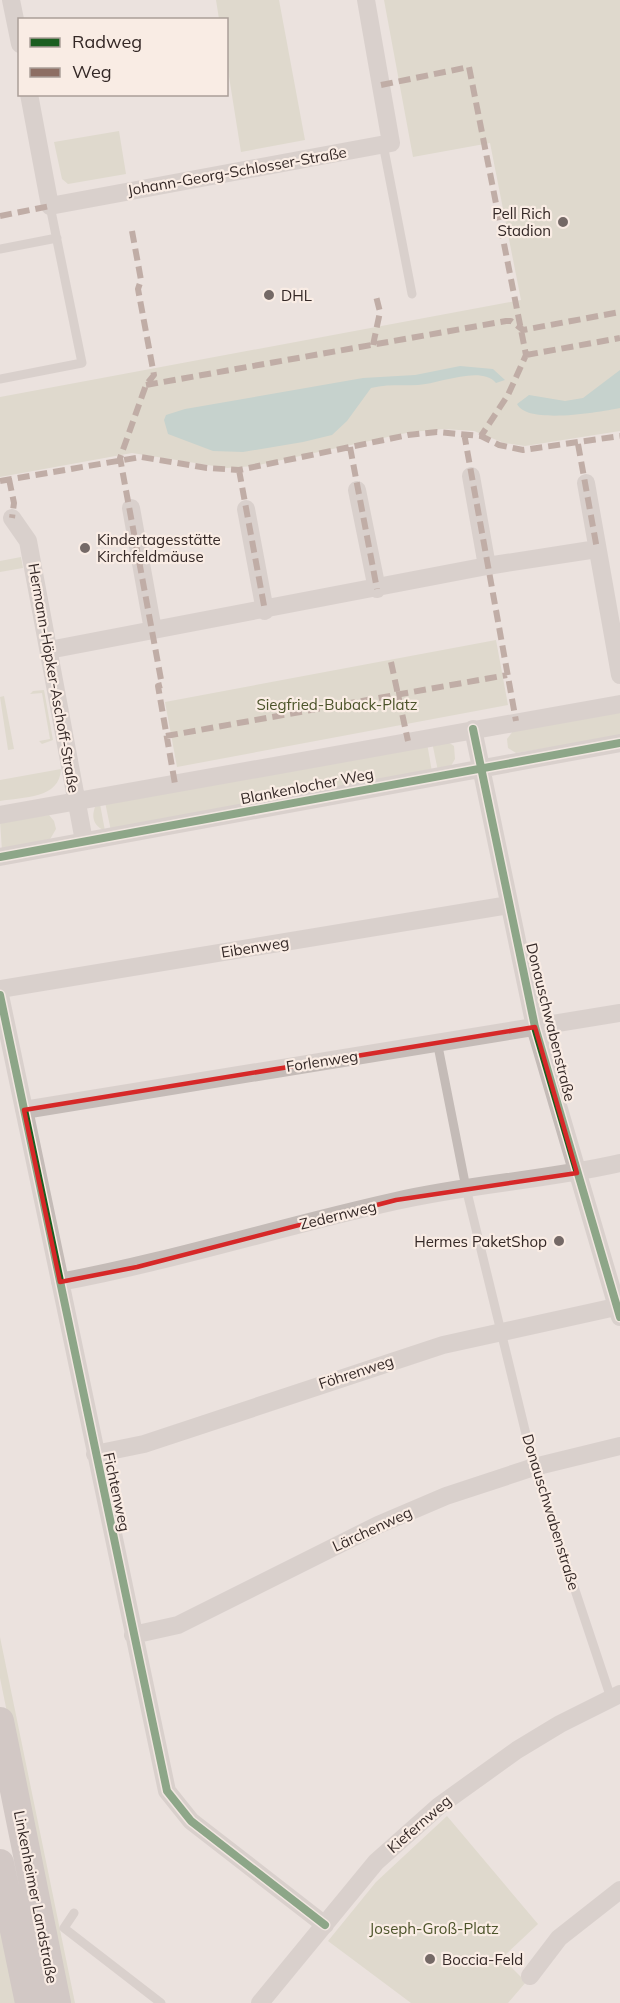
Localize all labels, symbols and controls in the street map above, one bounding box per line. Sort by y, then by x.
legend [18,18,228,96]
text: Radweg [72,30,142,53]
text: Weg [72,60,112,83]
street label: Johann-Georg-Schlosser-Straße [126,142,348,200]
place label: Pell Rich Stadion [492,204,551,240]
marker: Pell Rich Stadion [556,215,570,229]
place label: DHL [281,286,312,305]
marker: DHL [262,288,276,302]
place label: Kindertagesstätte Kirchfeldmäuse [97,530,221,566]
marker: Kindertagesstätte Kirchfeldmäuse [78,541,92,555]
street label: Hermann-Höpker-Aschoff-Straße [24,562,84,794]
park label: Siegfried-Buback-Platz [256,695,418,714]
street label: Blankenlocher Weg [239,764,375,808]
street label: Eibenweg [220,932,290,962]
street label: Donauschwabenstraße [522,941,580,1103]
street label: Forlenweg [285,1046,359,1076]
street label: Zedernweg [298,1196,378,1234]
place label: Hermes PaketShop [414,1232,547,1251]
marker: Hermes PaketShop [552,1234,566,1248]
street label: Föhrenweg [316,1351,396,1393]
street label: Donauschwabenstraße [518,1432,584,1592]
street label: Fichtenweg [99,1451,135,1533]
street label: Lärchenweg [329,1502,415,1556]
street label: Kiefernweg [383,1791,455,1857]
street label: Linkenheimer Landstraße [10,1809,62,1985]
park label: Joseph-Groß-Platz [369,1919,499,1938]
place label: Boccia-Feld [442,1950,523,1969]
marker: Boccia-Feld [423,1952,437,1966]

